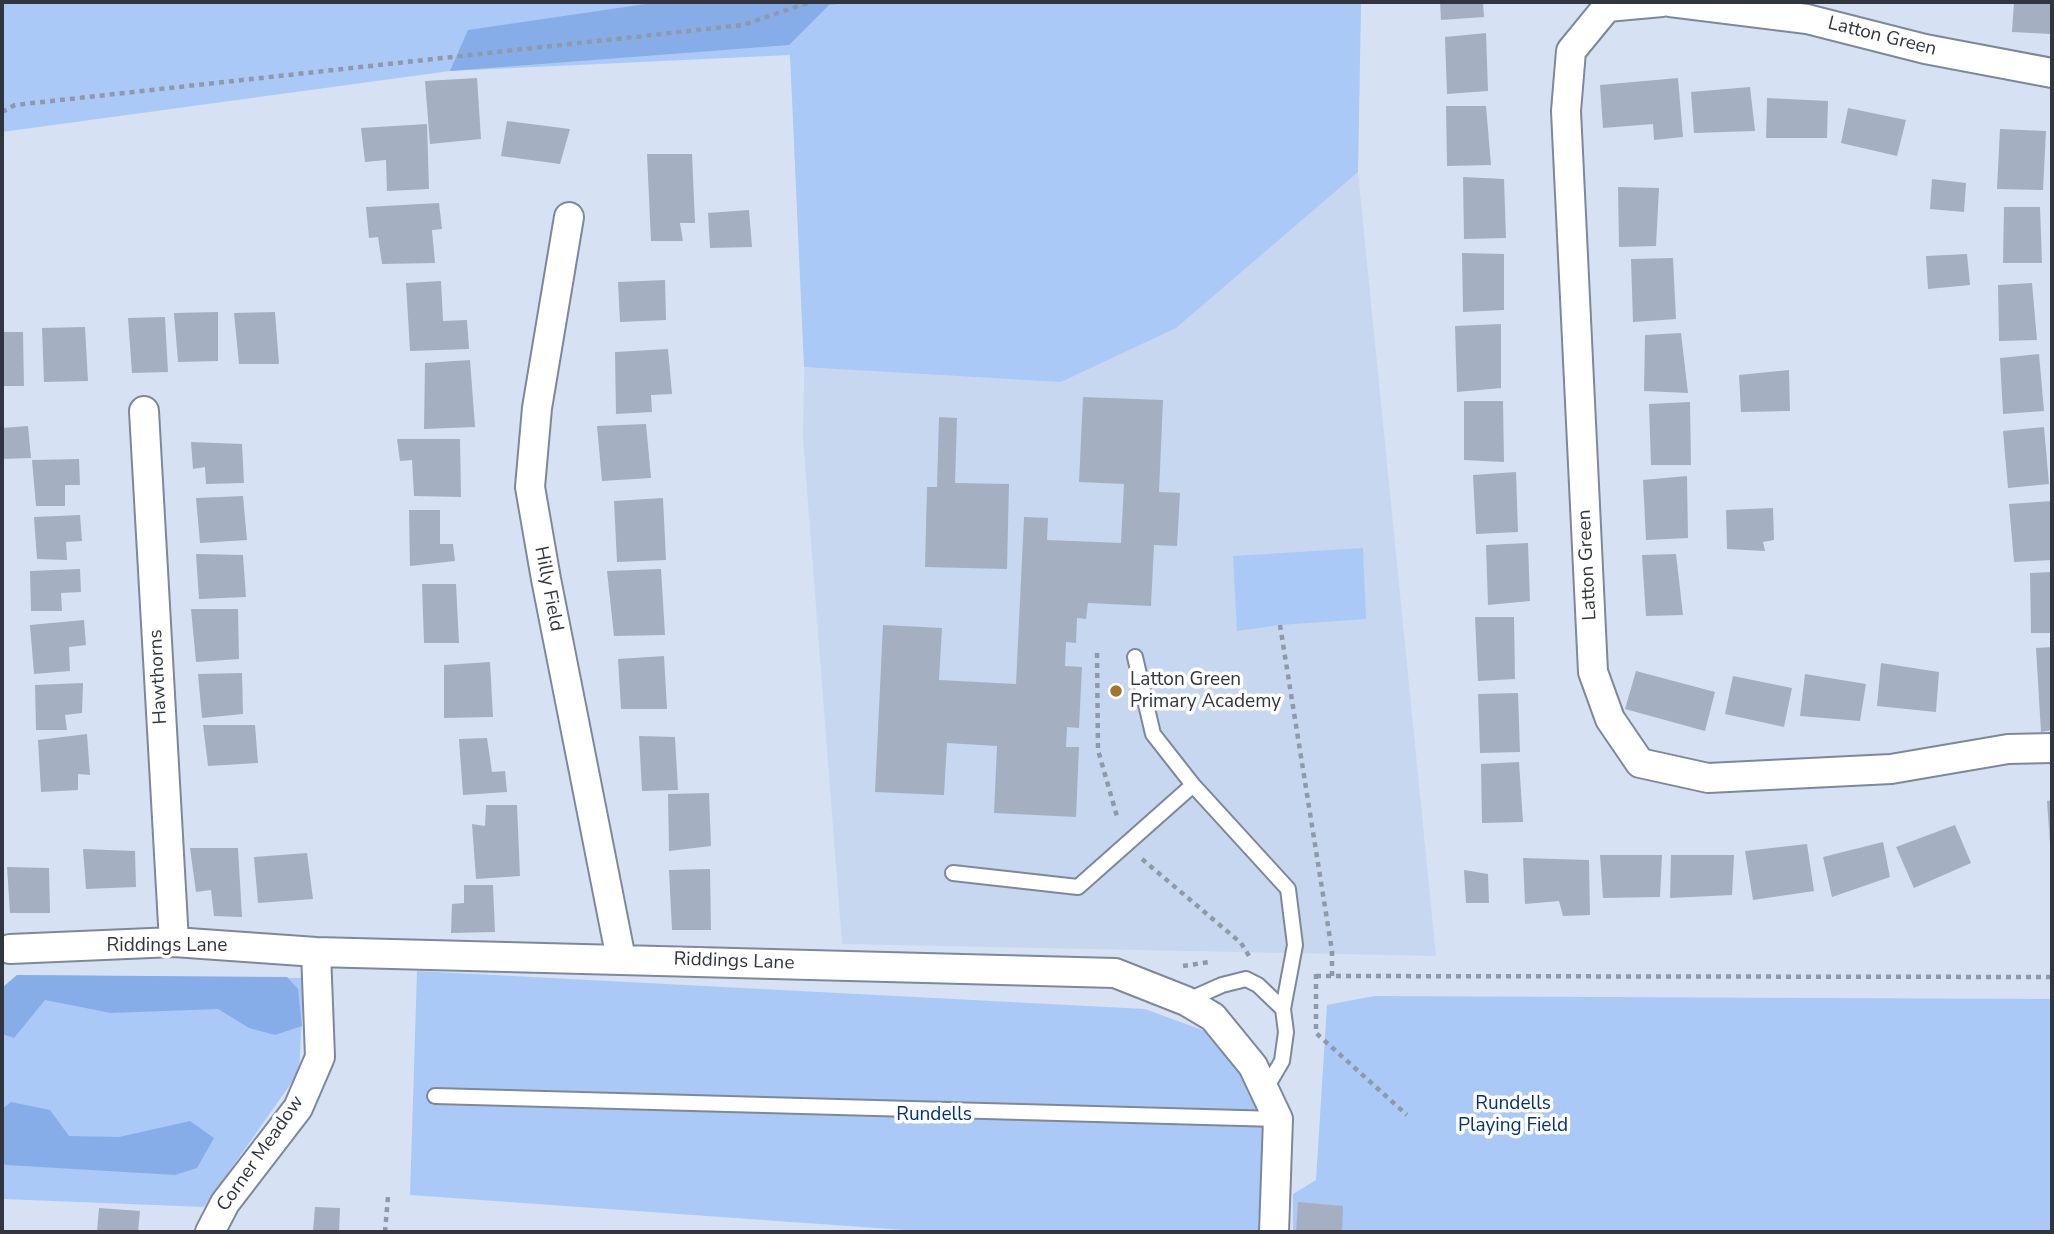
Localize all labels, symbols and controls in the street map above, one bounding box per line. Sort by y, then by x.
street label: Latton Green [1825,13,1939,61]
street label: Latton Green [1574,509,1602,621]
street label: Hilly Field [529,545,567,633]
street label: Hawthorns [145,629,173,725]
place label: Latton Green Primary Academy [1130,669,1281,713]
marker: Latton Green Primary Academy [1108,683,1124,699]
street label: Riddings Lane [107,935,227,957]
street label: Riddings Lane [673,948,795,976]
street label: Corner Meadow [213,1092,309,1216]
park label: Rundells Playing Field [1458,1093,1568,1137]
park label: Rundells [896,1104,972,1126]

